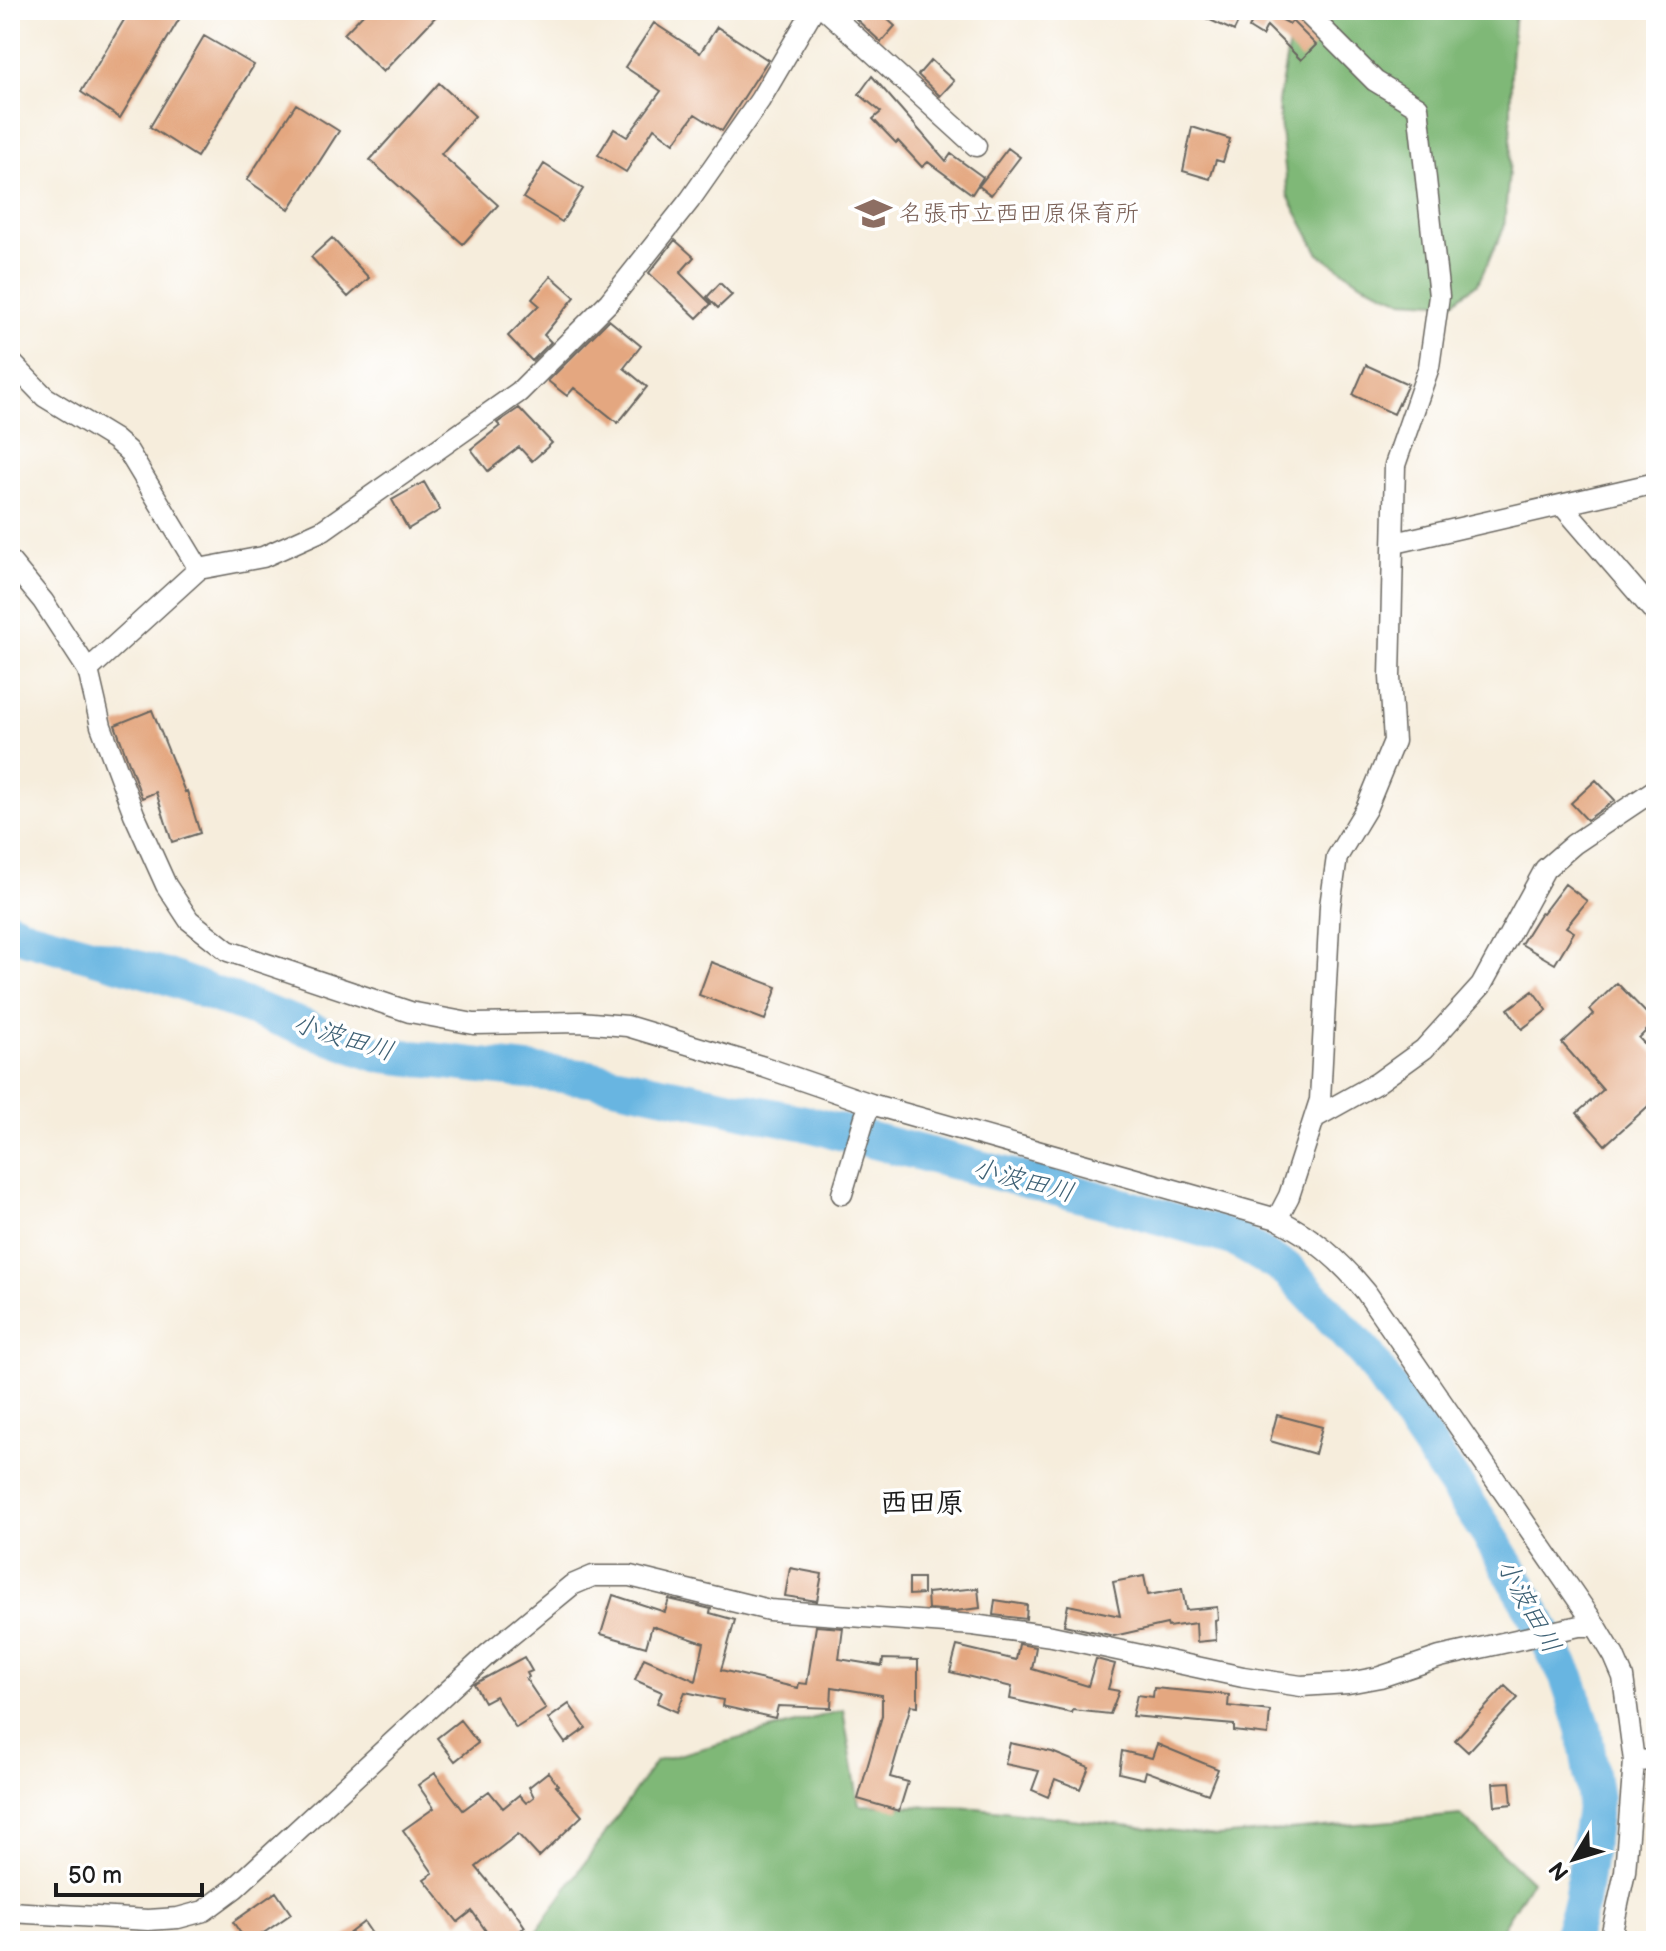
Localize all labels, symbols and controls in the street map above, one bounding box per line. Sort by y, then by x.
school or university icon: 名張市立西田原保育所 [854,194,892,232]
place label: 名張市立西田原保育所 [899,199,1139,228]
water label: 小波田川 [289,1008,397,1068]
water label: 小波田川 [969,1153,1077,1209]
district label: 西田原 [880,1487,964,1520]
water label: 小波田川 [1489,1553,1567,1659]
north arrow [1534,1819,1614,1899]
scale bar [56,1847,202,1897]
text: N [1544,1856,1575,1885]
text: 50 m [68,1861,122,1890]

